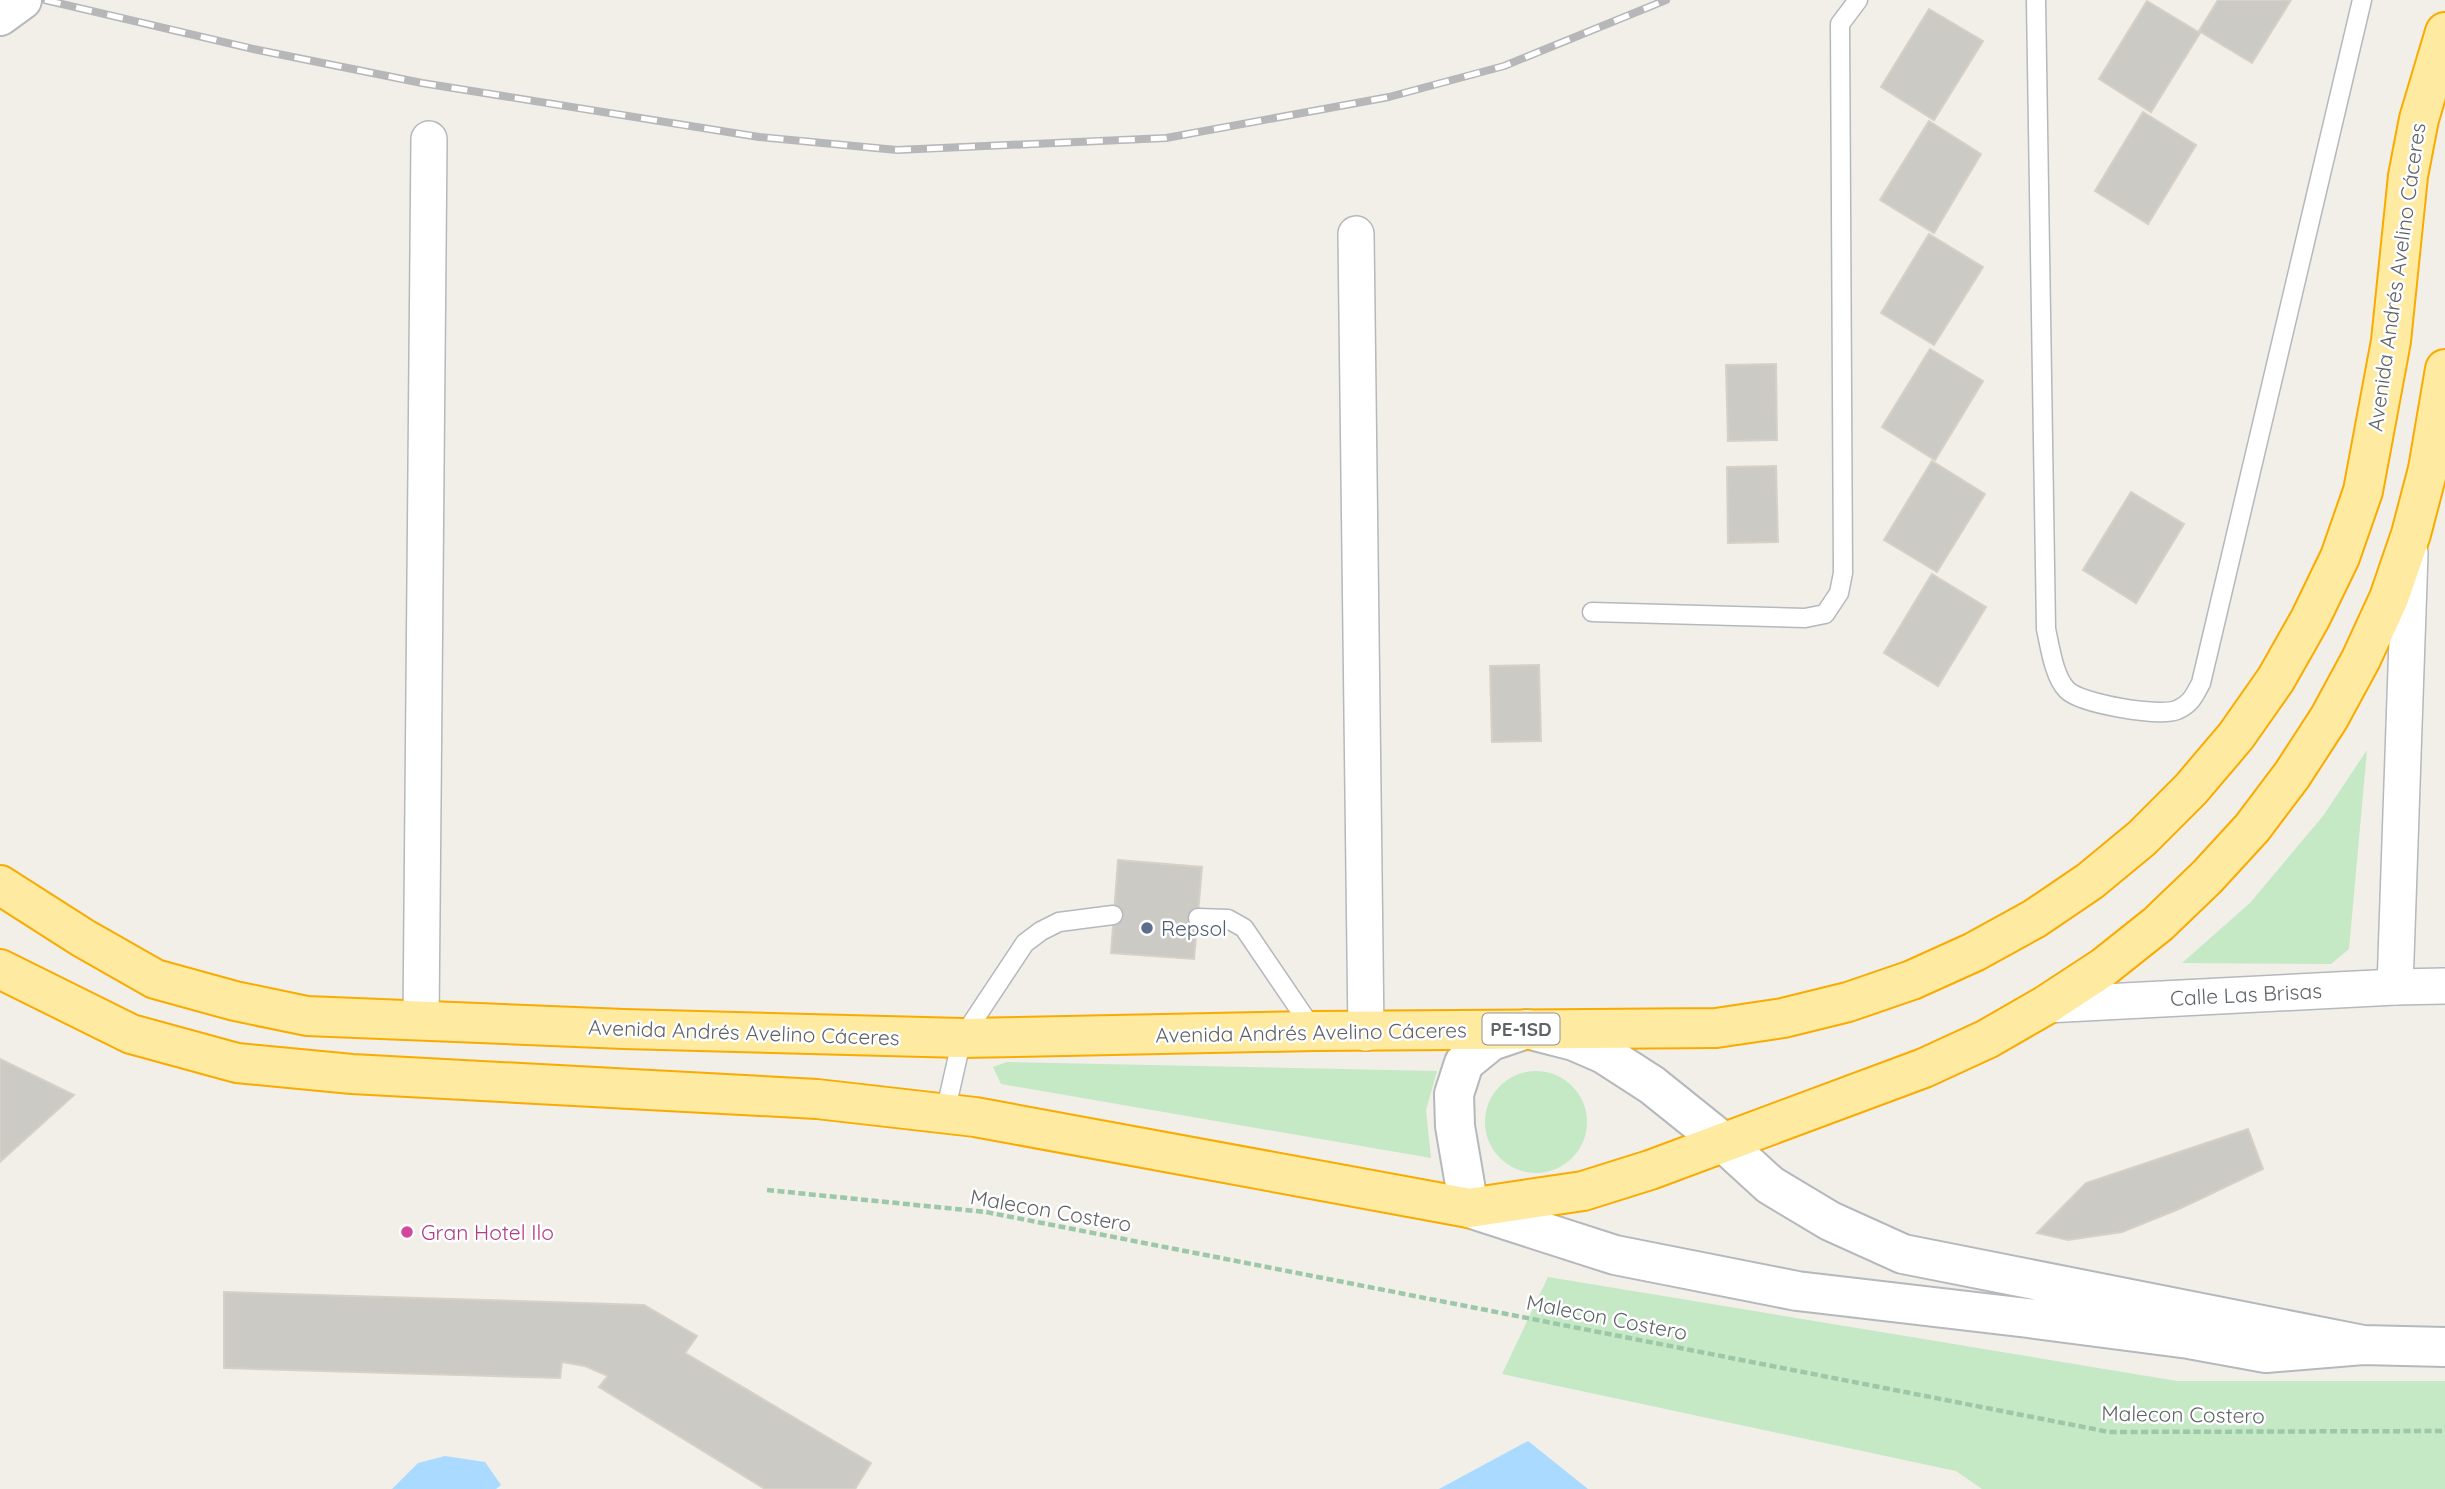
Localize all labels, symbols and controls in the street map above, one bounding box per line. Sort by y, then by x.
street label: Avenida Andrés Avelino Cáceres [2361,121,2431,433]
place label: Repsol [1161,915,1227,941]
marker: Repsol [1139,920,1155,936]
street label: Calle Las Brisas [2170,977,2322,1011]
street label: Avenida Andrés Avelino Cáceres [588,1014,900,1050]
road number: PE-1SD [1482,1014,1560,1044]
street label: Avenida Andrés Avelino Cáceres [1155,1016,1467,1048]
street label: Malecon Costero [968,1183,1134,1237]
place label: Gran Hotel Ilo [421,1219,554,1245]
marker: Gran Hotel Ilo [399,1224,415,1240]
street label: Malecon Costero [1524,1289,1690,1345]
street label: Malecon Costero [2101,1400,2265,1428]

